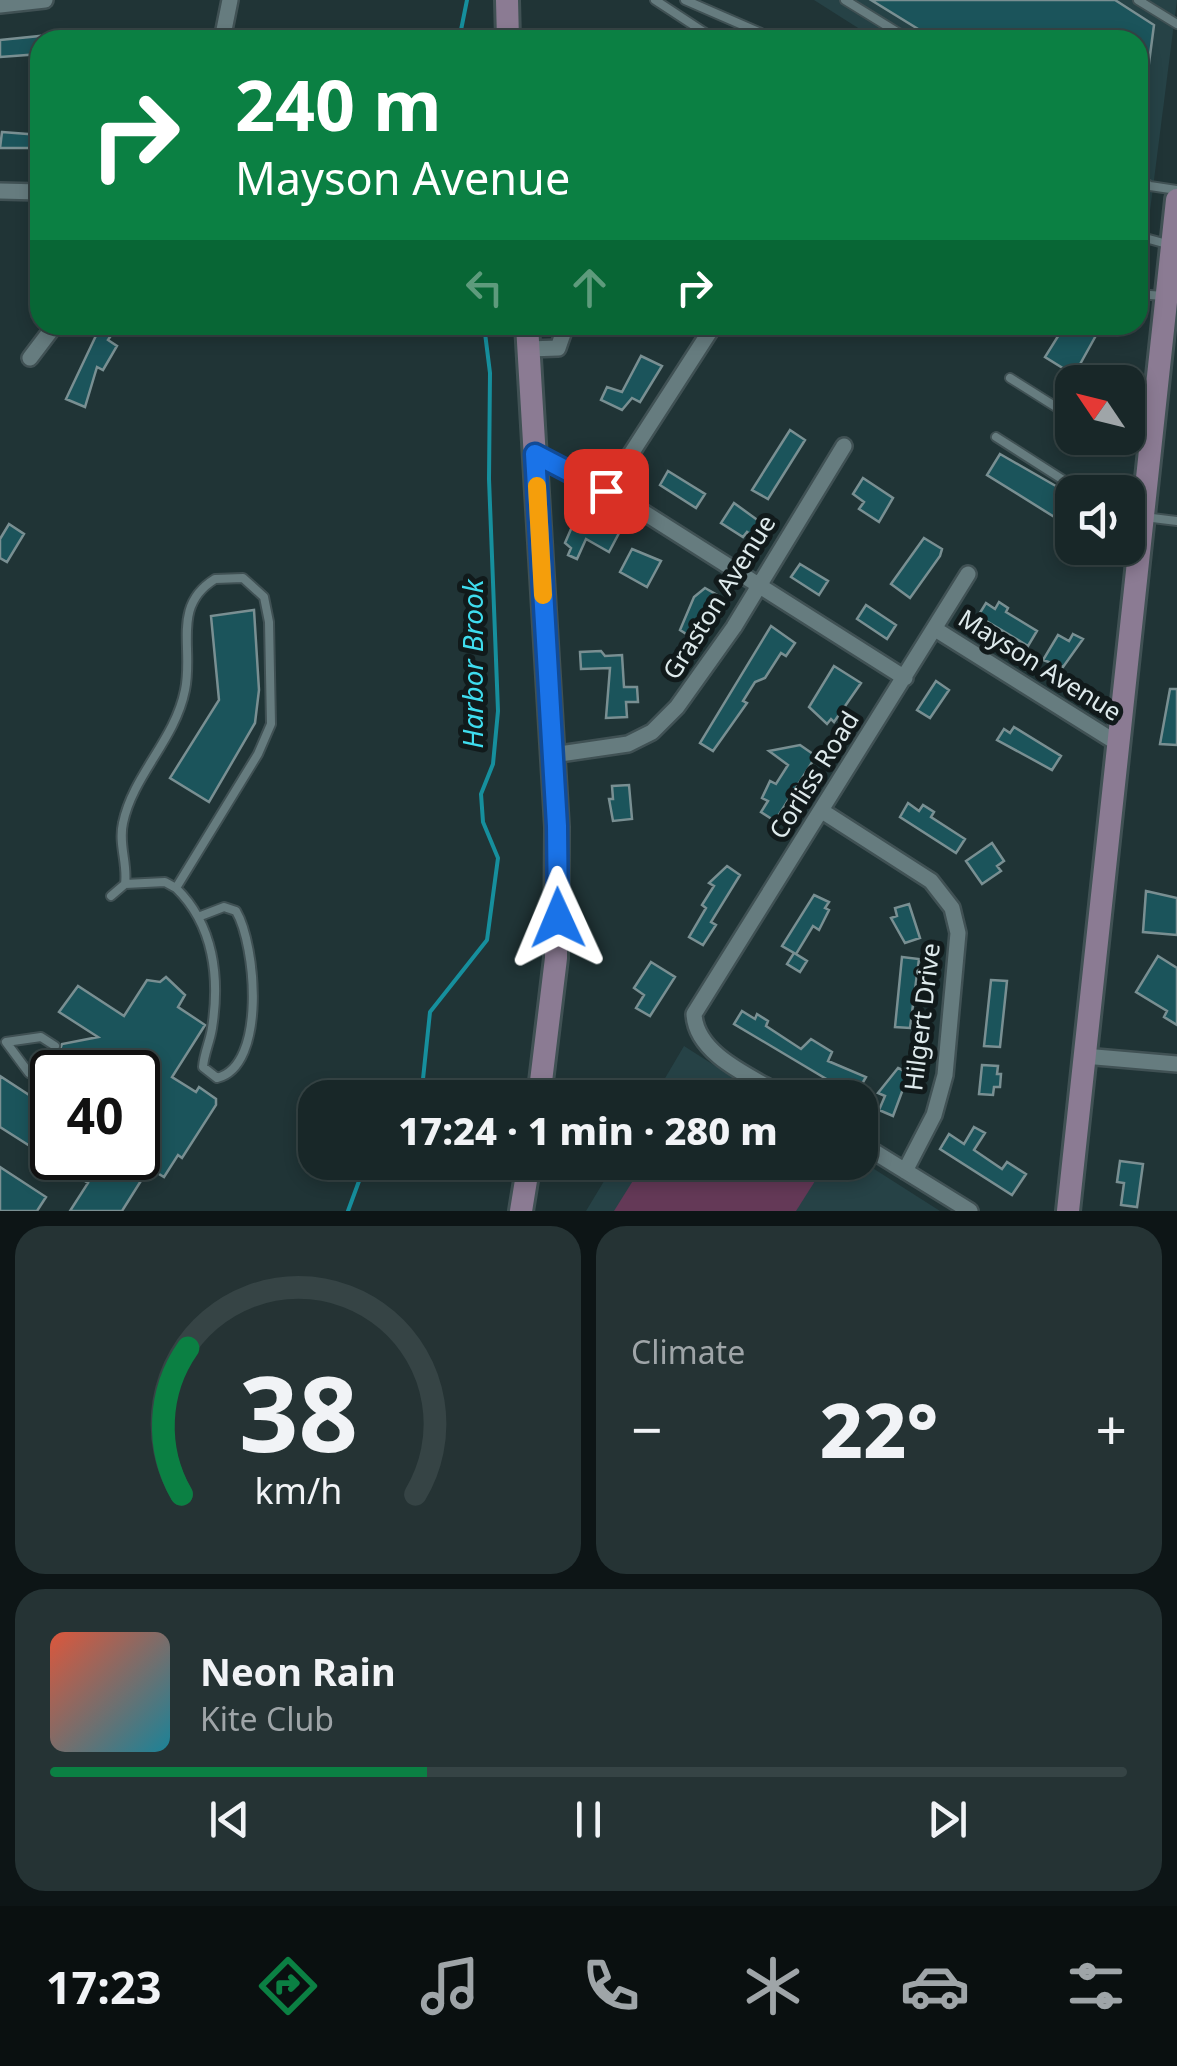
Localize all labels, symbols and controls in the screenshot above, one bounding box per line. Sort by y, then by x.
text: 240 m [235,56,442,152]
icon: right [70,70,200,200]
text: Mayson Avenue [235,147,570,208]
icon: left [457,260,512,315]
icon: ahead [562,260,617,315]
icon: right [667,260,722,315]
north arrow [1055,365,1145,455]
map controls [1055,365,1145,565]
pin [564,449,649,534]
icon: arrive [579,464,634,519]
button: sound [1055,475,1145,565]
street label: Graston Avenue [654,508,782,685]
water label: Harbor Brook [453,578,491,749]
street label: Mayson Avenue [953,600,1129,728]
street label: Corliss Road [760,704,866,845]
position arrow [506,866,610,970]
street label: Hilgert Drive [895,941,947,1093]
speed limit sign: 40 [30,1050,160,1180]
text: 17:24 · 1 min · 280 m [398,1104,778,1156]
text: Climate [631,1330,745,1373]
text: 38 [239,1341,357,1482]
text: 22° [820,1378,938,1480]
text: − [631,1391,662,1466]
text: + [1096,1391,1127,1466]
text: km/h [254,1466,342,1514]
text: Neon Rain [200,1645,396,1697]
text: Kite Club [200,1697,334,1740]
icon: previous [202,1792,257,1847]
icon: pause [561,1792,616,1847]
icon: next [920,1792,975,1847]
icon: directions [253,1951,323,2021]
icon: music [415,1951,485,2021]
icon: phone [576,1951,646,2021]
icon: climate [738,1951,808,2021]
icon: car [900,1951,970,2021]
icon: filters [1061,1951,1131,2021]
text: 17:23 [46,1956,161,2017]

